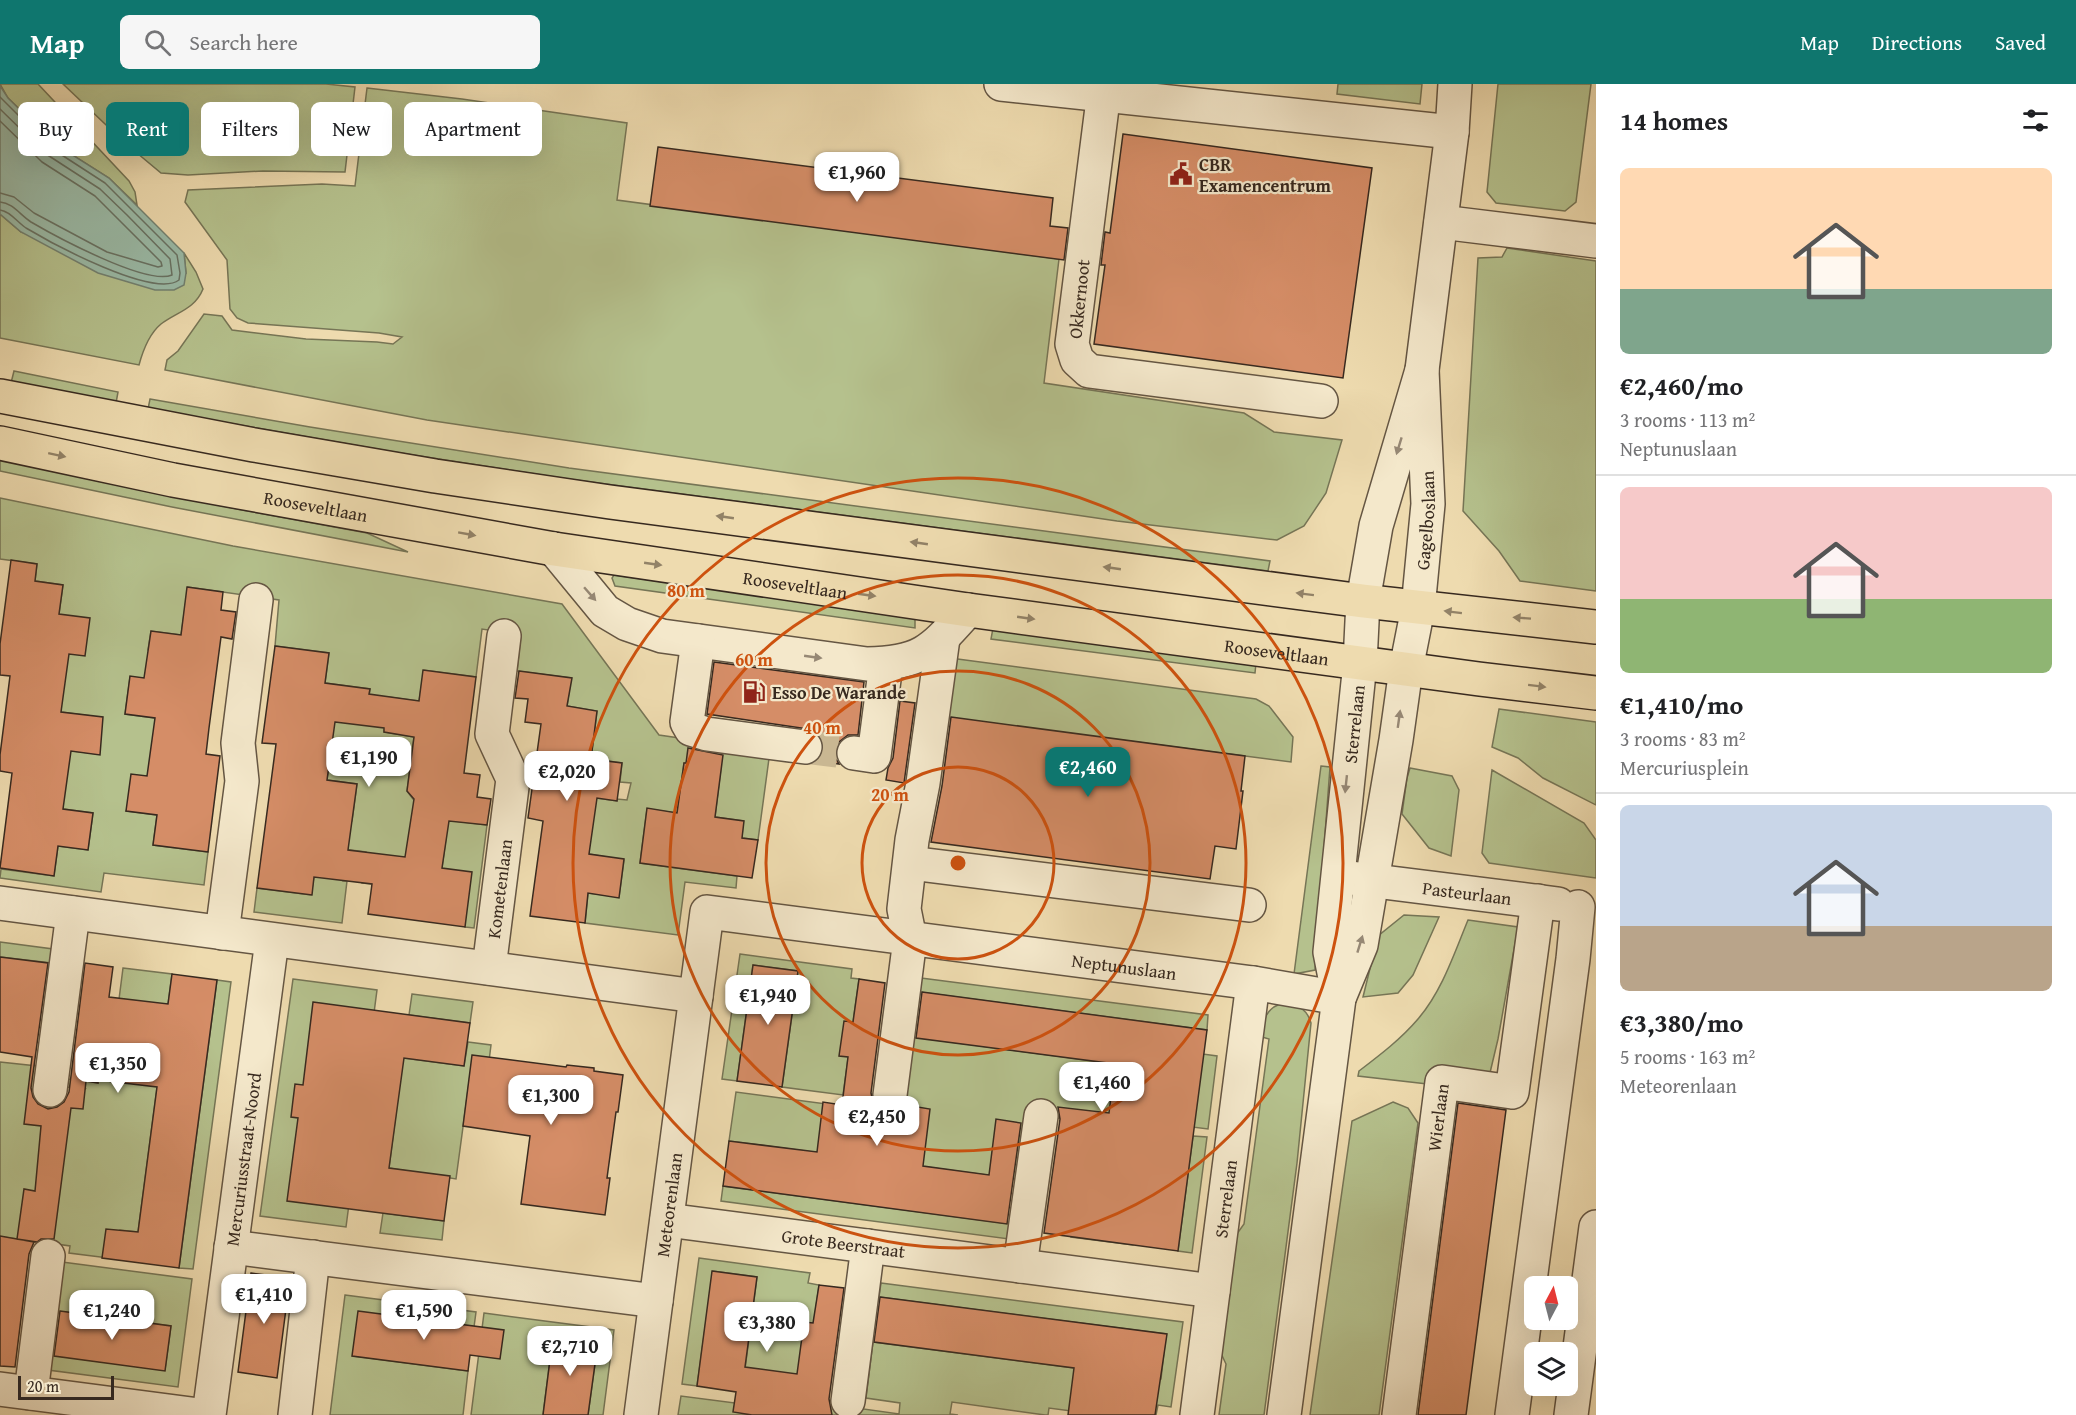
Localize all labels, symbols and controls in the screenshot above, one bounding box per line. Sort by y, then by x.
search box [120,15,540,69]
text: Map [30,22,84,63]
icon: search [141,26,174,59]
text: Search here [189,26,298,58]
text: Map [1800,27,1839,58]
text: Directions [1872,27,1962,58]
text: Saved [1995,27,2046,58]
text: 14 homes [1620,101,1728,140]
chip: Buy [18,102,94,156]
chip: Rent [106,102,189,156]
chip: Filters [201,102,299,156]
chip: New [311,102,392,156]
chip: Apartment [404,102,542,156]
icon: filters [2019,104,2052,137]
place label: CBR Examencentrum [1199,151,1331,199]
pin: €1,960 [808,152,906,203]
text: €1,960 [828,157,886,186]
public building icon: CBR Examencentrum [1168,161,1194,187]
icon: home [1782,207,1890,315]
street label: Okkernoot [1061,257,1097,340]
text: €2,460/mo [1620,366,1743,405]
text: 3 rooms · 113 m² [1620,405,1755,434]
text: Neptunuslaan [1620,434,1737,463]
one-way arrow [1394,437,1403,455]
one-way arrow [48,451,67,460]
street label: Gagelboslaan [1408,470,1442,571]
street label: Rooseveltlaan [262,483,370,528]
one-way arrow [716,513,735,522]
icon: home [1782,526,1890,634]
one-way arrow [457,530,476,539]
one-way arrow [909,538,928,547]
one-way arrow [644,559,663,568]
street label: Rooseveltlaan [741,564,849,606]
one-way arrow [1102,564,1121,573]
text: 80 m [667,577,706,604]
one-way arrow [583,587,597,602]
one-way arrow [1296,589,1315,598]
one-way arrow [857,591,876,600]
one-way arrow [1444,607,1463,616]
one-way arrow [1017,613,1036,622]
one-way arrow [1512,613,1531,623]
street label: Rooseveltlaan [1223,631,1330,672]
text: 60 m [735,646,774,673]
one-way arrow [804,652,823,661]
fuel station icon: Esso De Warande [741,679,767,705]
place label: Esso De Warande [772,679,906,706]
one-way arrow [1528,681,1547,691]
street label: Sterrelaan [1336,683,1371,765]
text: €1,410/mo [1620,685,1743,724]
one-way arrow [1395,710,1404,729]
text: 40 m [803,714,842,741]
text: 3 rooms · 83 m² [1620,724,1746,753]
pin: €1,190 [320,737,418,788]
text: €1,190 [340,742,398,771]
pin: €2,460 [1039,747,1137,798]
pin: €2,020 [518,751,616,802]
text: €2,460 [1059,752,1117,781]
text: Mercuriusplein [1620,753,1749,782]
text: €2,020 [538,756,596,785]
one-way arrow [1341,774,1351,793]
text: 20 m [871,781,910,808]
street label: Kometenlaan [479,837,519,940]
icon: home [1782,844,1890,952]
centre of rings [948,853,968,873]
street label: Pasteurlaan [1421,874,1513,912]
one-way arrow [1356,935,1365,953]
street label: Neptunuslaan [1070,946,1178,986]
pin: €1,940 [719,975,817,1026]
text: €1,940 [739,980,797,1009]
text: €3,380/mo [1620,1003,1743,1042]
text: 5 rooms · 163 m² [1620,1042,1755,1071]
pin: €1,350 [69,1043,167,1094]
text: €1,350 [89,1048,147,1077]
pin: €1,460 [1053,1062,1151,1113]
text: €1,460 [1073,1067,1131,1096]
street label: Mercuriusstraat-Noord [218,1070,268,1248]
text: Meteorenlaan [1620,1071,1737,1100]
pin: €1,300 [502,1075,600,1126]
text: €1,300 [522,1080,580,1109]
street label: Wierlaan [1420,1082,1455,1153]
pin: €2,450 [828,1096,926,1147]
text: €2,450 [848,1101,906,1130]
street label: Meteorenlaan [648,1151,689,1259]
street label: Sterrelaan [1207,1158,1243,1240]
street label: Grote Beerstraat [780,1222,908,1264]
pin: €1,410 [215,1274,313,1325]
north arrow [1524,1276,1578,1330]
map controls [1524,1276,1578,1396]
text: €1,410 [235,1279,293,1308]
pin: €1,240 [63,1290,161,1341]
pin: €1,590 [375,1290,473,1341]
text: €1,240 [83,1295,141,1324]
text: €1,590 [395,1295,453,1324]
pin: €3,380 [718,1302,816,1353]
text: €3,380 [738,1307,796,1336]
pin: €2,710 [521,1326,619,1377]
text: €2,710 [541,1331,599,1360]
button: layers [1524,1342,1578,1396]
scale bar [18,1373,114,1400]
text: 20 m [27,1374,59,1398]

